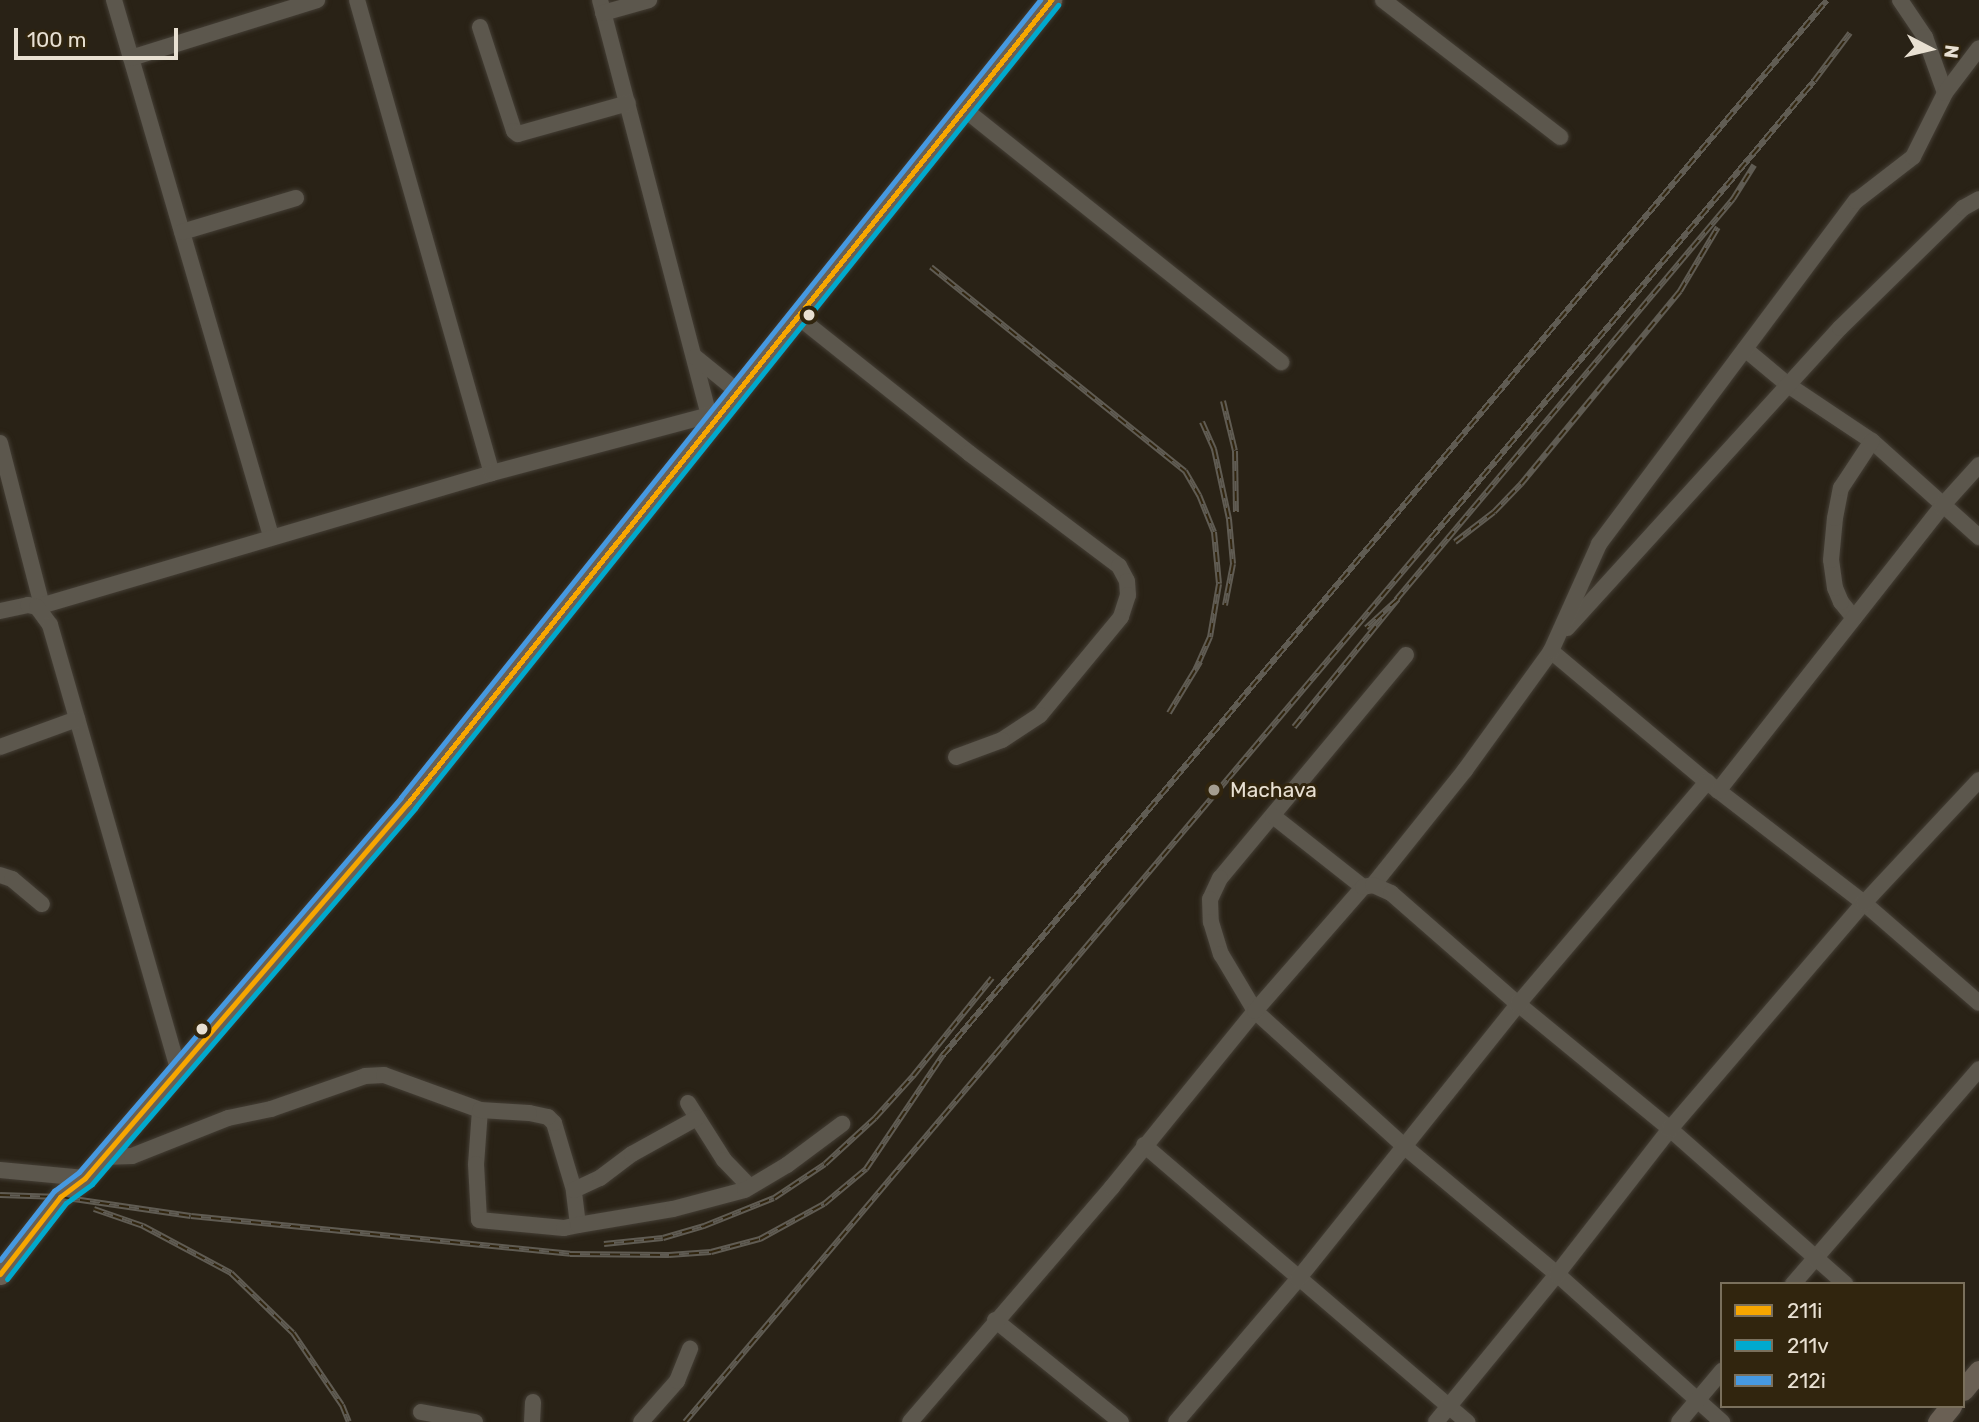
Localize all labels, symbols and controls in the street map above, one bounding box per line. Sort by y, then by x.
scale bar [18,14,182,58]
north arrow [1895,14,1965,84]
text: 100 m [27,27,86,52]
text: N [1939,43,1964,60]
unlabelled marker [802,308,816,322]
place label: Machava [1230,777,1317,803]
marker: Machava [1204,780,1224,800]
unlabelled marker [195,1022,209,1036]
legend [1720,1282,1965,1408]
text: 211i [1787,1298,1822,1323]
text: 211v [1787,1333,1829,1358]
text: 212i [1787,1368,1826,1393]

